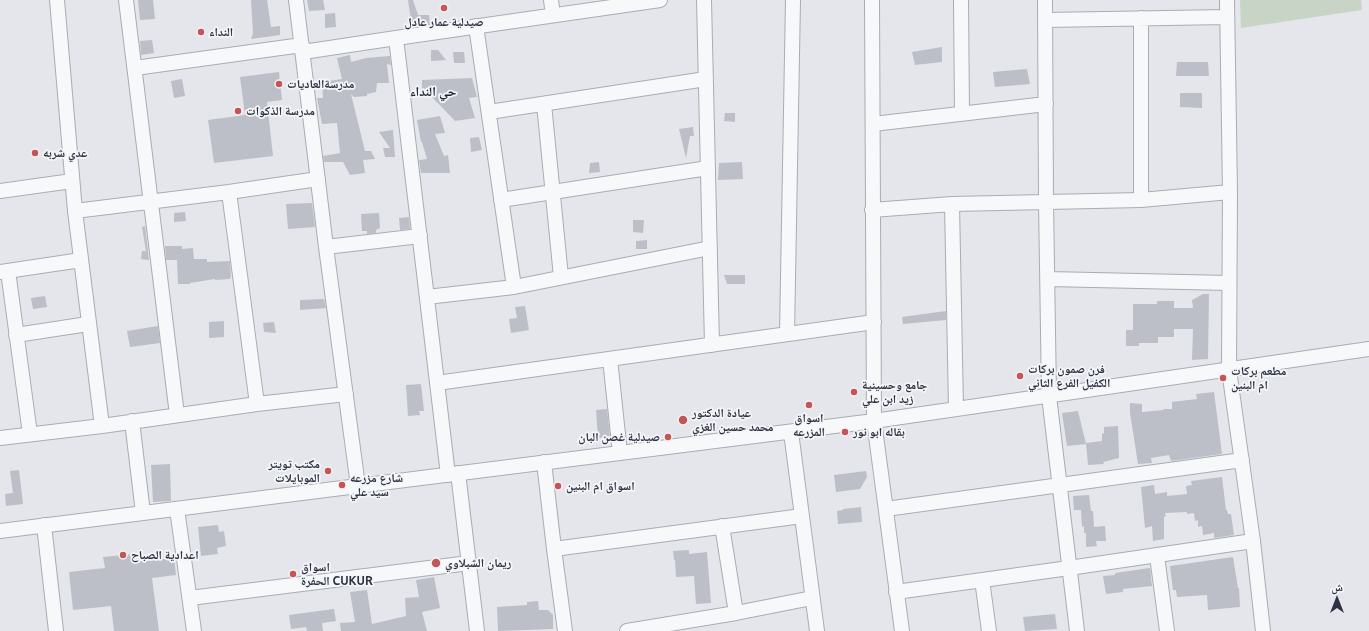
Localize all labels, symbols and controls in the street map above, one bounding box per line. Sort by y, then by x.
marker: صيدلية عمار عادل [439,3,449,13]
place label: صيدلية عمار عادل [404,15,484,29]
place label: النداء [209,25,233,39]
marker: النداء [196,27,206,37]
place label: مدرسةالعاديات [287,77,354,91]
marker: مدرسةالعاديات [274,79,284,89]
district label: حي النداء [410,84,456,100]
place label: مدرسة الذكوات [246,104,315,118]
marker: مدرسة الذكوات [233,106,243,116]
place label: عدي شربه [43,146,88,160]
marker: عدي شربه [30,148,40,158]
place label: فرن صمون بركات الكفيل الفرع الثاني [1028,362,1110,390]
place label: مطعم برکات ام البنین [1231,364,1287,392]
marker: فرن صمون بركات الكفيل الفرع الثاني [1015,371,1025,381]
marker: مطعم برکات ام البنین [1218,373,1228,383]
place label: جامع وحسينية زيد ابن علي [862,378,927,406]
marker: جامع وحسينية زيد ابن علي [849,387,859,397]
marker: اسواق المزرعه [804,400,814,410]
place label: عيادة الدكتور محمد حسين الغزي [692,406,773,434]
place label: اسواق المزرعه [793,411,825,439]
marker: عيادة الدكتور محمد حسين الغزي [677,414,689,426]
place label: بقاله ابو نور [853,425,905,439]
marker: بقاله ابو نور [840,427,850,437]
place label: صيدلية غصن البان [578,430,660,444]
marker: صيدلية غصن البان [663,432,673,442]
place label: مكتب تويتر الموبايلات [269,457,320,485]
marker: مكتب تويتر الموبايلات [323,466,333,476]
place label: شارع مزرعه سيد علي [350,471,403,499]
place label: اسواق ام البنين [566,479,635,493]
marker: شارع مزرعه سيد علي [337,480,347,490]
marker: اسواق ام البنين [553,481,563,491]
place label: اعدادية الصباح [131,548,199,562]
marker: اعدادية الصباح [118,550,128,560]
place label: ريمان الشبلاوي [445,556,511,570]
marker: ريمان الشبلاوي [430,557,442,569]
place label: اسواق الحفرة CUKUR [301,560,373,588]
marker: اسواق الحفرة CUKUR [288,569,298,579]
north arrow [1317,579,1357,619]
text: ش [1331,581,1343,593]

